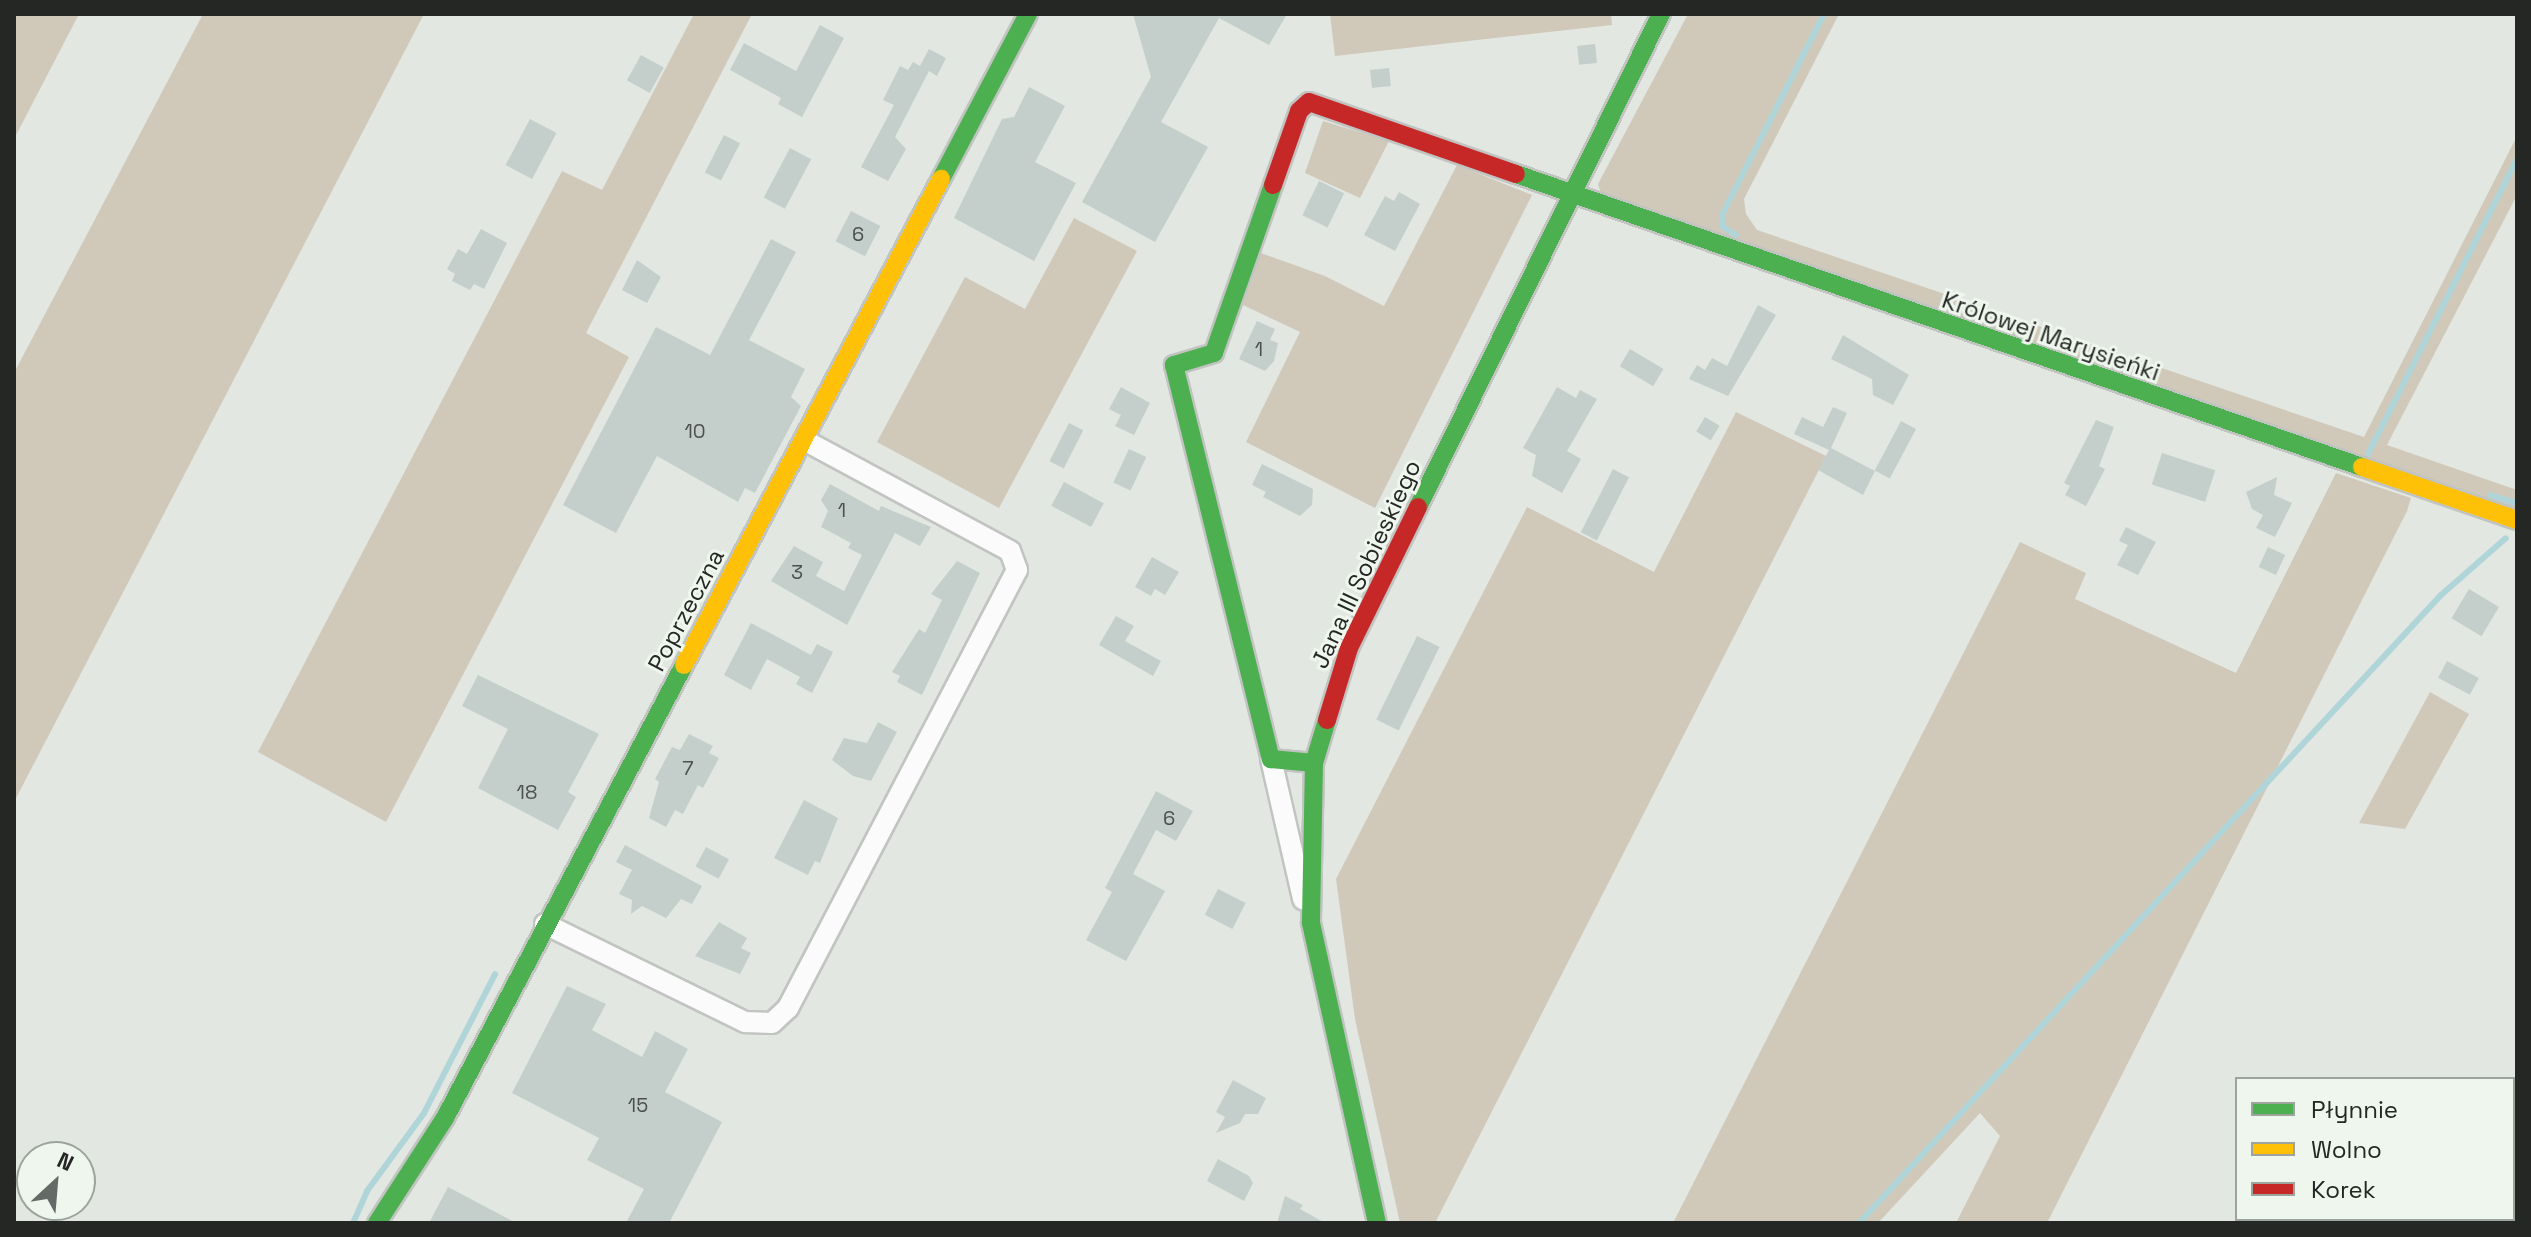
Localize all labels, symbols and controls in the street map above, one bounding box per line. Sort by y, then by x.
house number: 6 [852,222,864,246]
street label: Królowej Marysieńki [1938,285,2164,387]
house number: 1 [1255,337,1263,361]
house number: 10 [684,419,706,443]
street label: Jana III Sobieskiego [1305,455,1427,673]
house number: 1 [838,498,846,522]
street label: Poprzeczna [642,544,730,676]
house number: 3 [791,560,803,584]
house number: 7 [682,756,694,780]
house number: 18 [517,780,537,804]
house number: 6 [1163,806,1175,830]
legend [2235,1077,2515,1221]
house number: 15 [628,1093,648,1117]
text: Płynnie [2311,1094,2398,1125]
text: Wolno [2311,1134,2382,1165]
north arrow [16,1141,96,1221]
text: N [53,1145,78,1177]
text: Korek [2311,1174,2376,1205]

